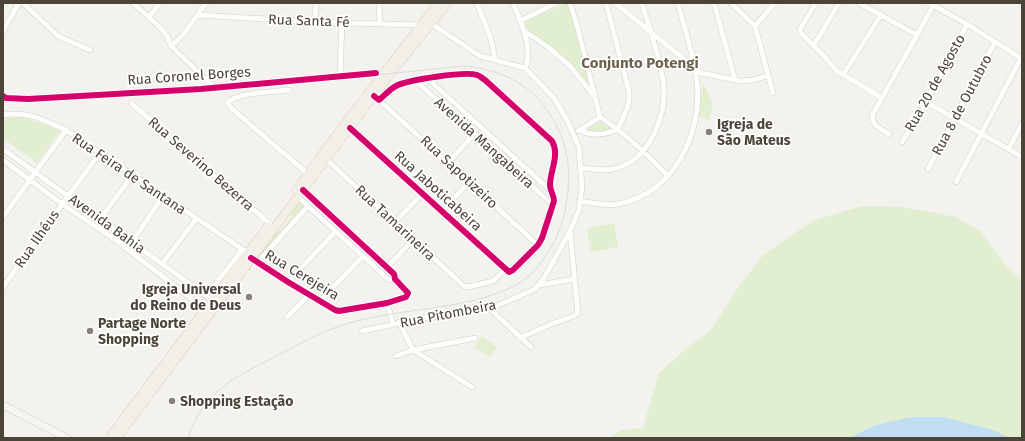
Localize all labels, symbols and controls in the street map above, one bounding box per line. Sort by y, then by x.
street label: Rua Santa Fé [268,11,350,31]
street label: Rua 20 de Agosto [901,31,969,135]
street label: Rua 8 de Outubro [928,52,996,158]
district label: Conjunto Potengi [581,54,699,72]
street label: Rua Coronel Borges [127,63,252,89]
street label: Avenida Mangabeira [431,94,537,192]
street label: Rua Severino Bezerra [145,113,257,215]
place label: Igreja de São Mateus [717,116,791,149]
marker: Igreja de São Mateus [704,127,714,137]
street label: Rua Feira de Santana [69,130,189,218]
street label: Rua Sapotizeiro [417,132,501,212]
street label: Rua Jaboticabeira [391,147,485,235]
street label: Rua Tamarineira [351,182,439,264]
street label: Avenida Bahia [66,191,148,257]
street label: Rua Ilhéus [11,206,63,271]
street label: Rua Cerejeira [262,246,342,304]
place label: Igreja Universal do Reino de Deus [130,281,242,314]
marker: Igreja Universal do Reino de Deus [244,292,254,302]
street label: Rua Pitombeira [399,296,497,332]
place label: Partage Norte Shopping [98,315,186,348]
marker: Partage Norte Shopping [85,326,95,336]
place label: Shopping Estação [180,393,293,411]
marker: Shopping Estação [167,396,177,406]

